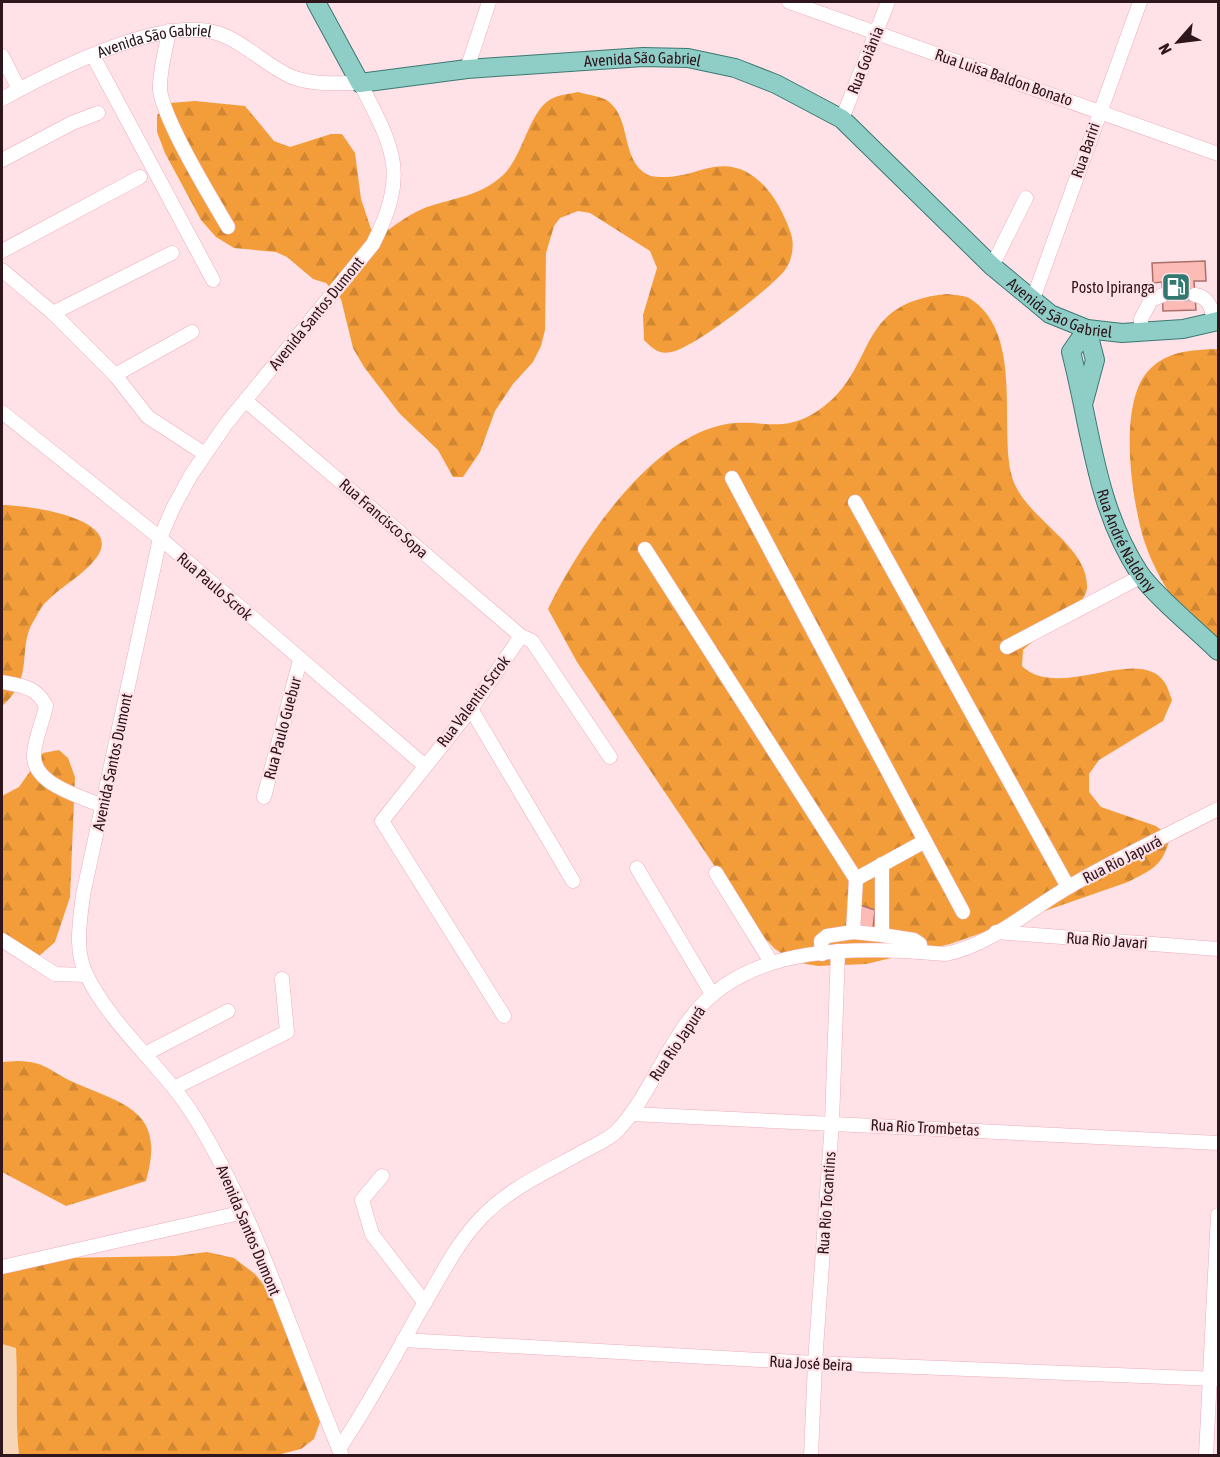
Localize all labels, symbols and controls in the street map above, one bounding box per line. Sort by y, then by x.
north arrow [1148,12,1208,72]
street label: Avenida São Gabriel [94,21,214,61]
street label: Rua Goiânia [843,24,887,96]
text: N [1155,41,1175,57]
street label: Rua Luisa Baldon Bonato [933,45,1075,109]
street label: Avenida São Gabriel [583,48,704,70]
street label: Rua Bariri [1067,120,1103,180]
street label: Avenida Santos Dumont [265,253,367,373]
fuel station icon: Posto Ipiranga [1160,271,1192,303]
street label: Avenida São Gabriel [1004,274,1114,341]
place label: Posto Ipiranga [1071,278,1155,297]
street label: Rua Francisco Sopa [335,475,432,562]
street label: Rua André Naldony [1094,487,1160,596]
street label: Rua Paulo Scrok [174,548,256,624]
street label: Rua Valentin Scrok [433,652,513,750]
street label: Rua Paulo Guebur [260,675,304,781]
street label: Avenida Santos Dumont [89,691,135,832]
street label: Rua Rio Japurá [1079,831,1165,888]
street label: Rua Rio Javari [1066,928,1148,952]
street label: Rua Rio Japurá [645,1002,709,1084]
street label: Rua Rio Trombetas [870,1115,980,1139]
street label: Rua Rio Tocantins [813,1151,839,1255]
street label: Avenida Santos Dumont [213,1162,285,1298]
street label: Rua José Beira [769,1352,853,1374]

